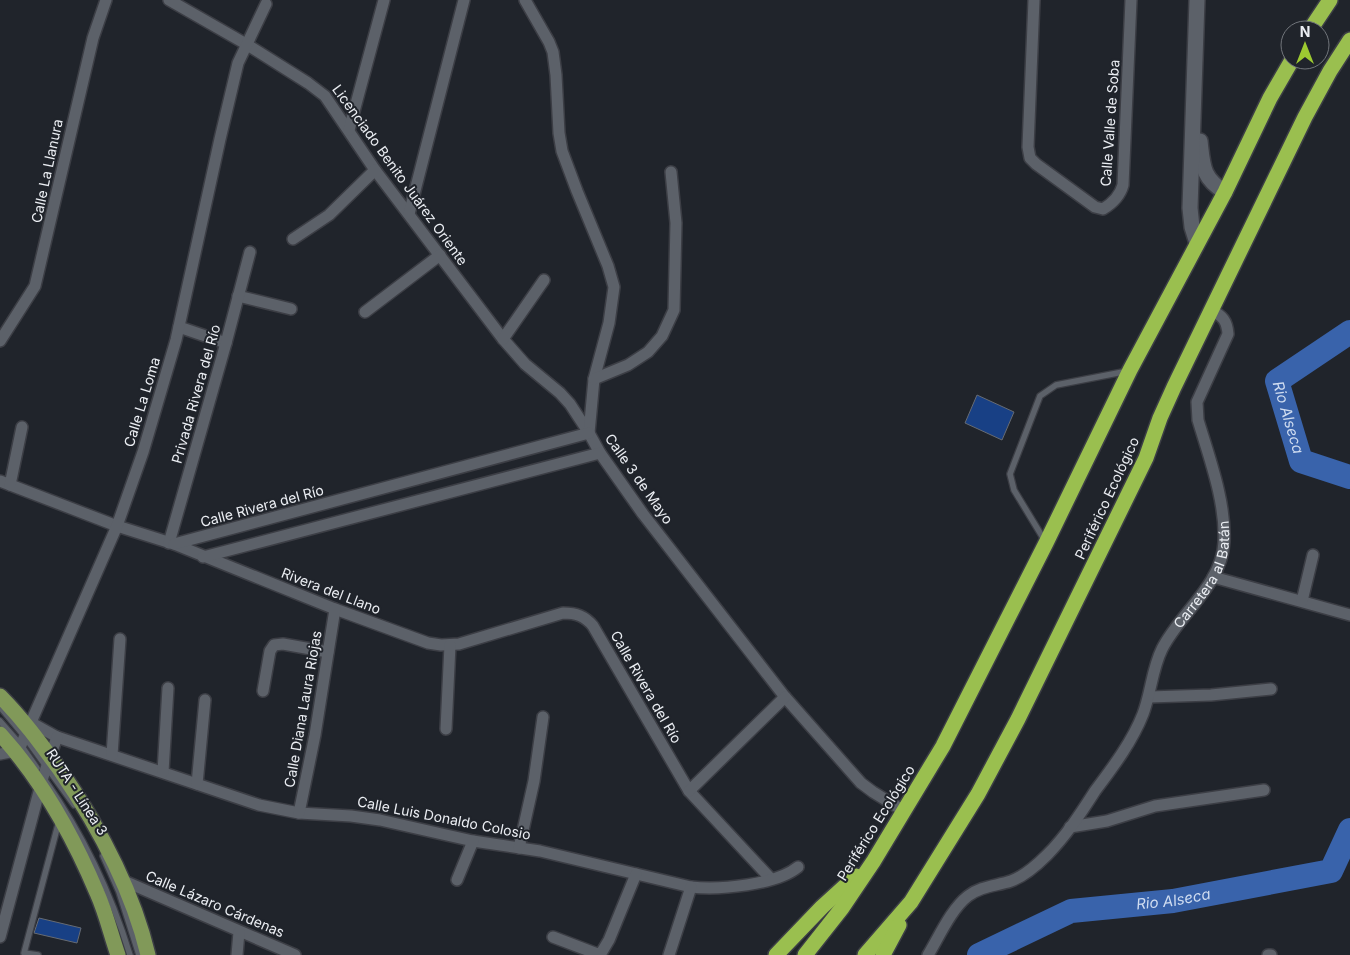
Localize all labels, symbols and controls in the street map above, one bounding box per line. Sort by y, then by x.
north arrow [1280,20,1330,70]
text: N [1300,23,1310,40]
street label: Calle Valle de Soba [1097,59,1122,187]
street label: Licenciado Benito Juárez Oriente [329,81,472,268]
street label: Calle La Llanura [27,118,66,224]
street label: Privada Rivera del Río [168,322,224,465]
street label: Calle La Loma [120,355,163,449]
water label: Rio Alseca [1269,379,1308,456]
street label: Calle 3 de Mayo [602,430,677,527]
street label: Periférico Ecológico [1071,434,1142,562]
street label: Calle Rivera del Río [198,481,325,530]
street label: Carretera al Batán [1169,520,1232,631]
street label: Rivera del Llano [279,564,383,617]
street label: Calle Rivera del Río [607,627,686,746]
street label: Calle Diana Laura Riojas [280,629,325,789]
street label: RUTA - Línea 3 [43,745,112,838]
street label: Periférico Ecológico [833,762,918,884]
street label: Calle Luis Donaldo Colosio [356,792,532,843]
street label: Calle Lázaro Cárdenas [143,867,287,940]
water label: Rio Alseca [1135,884,1212,914]

